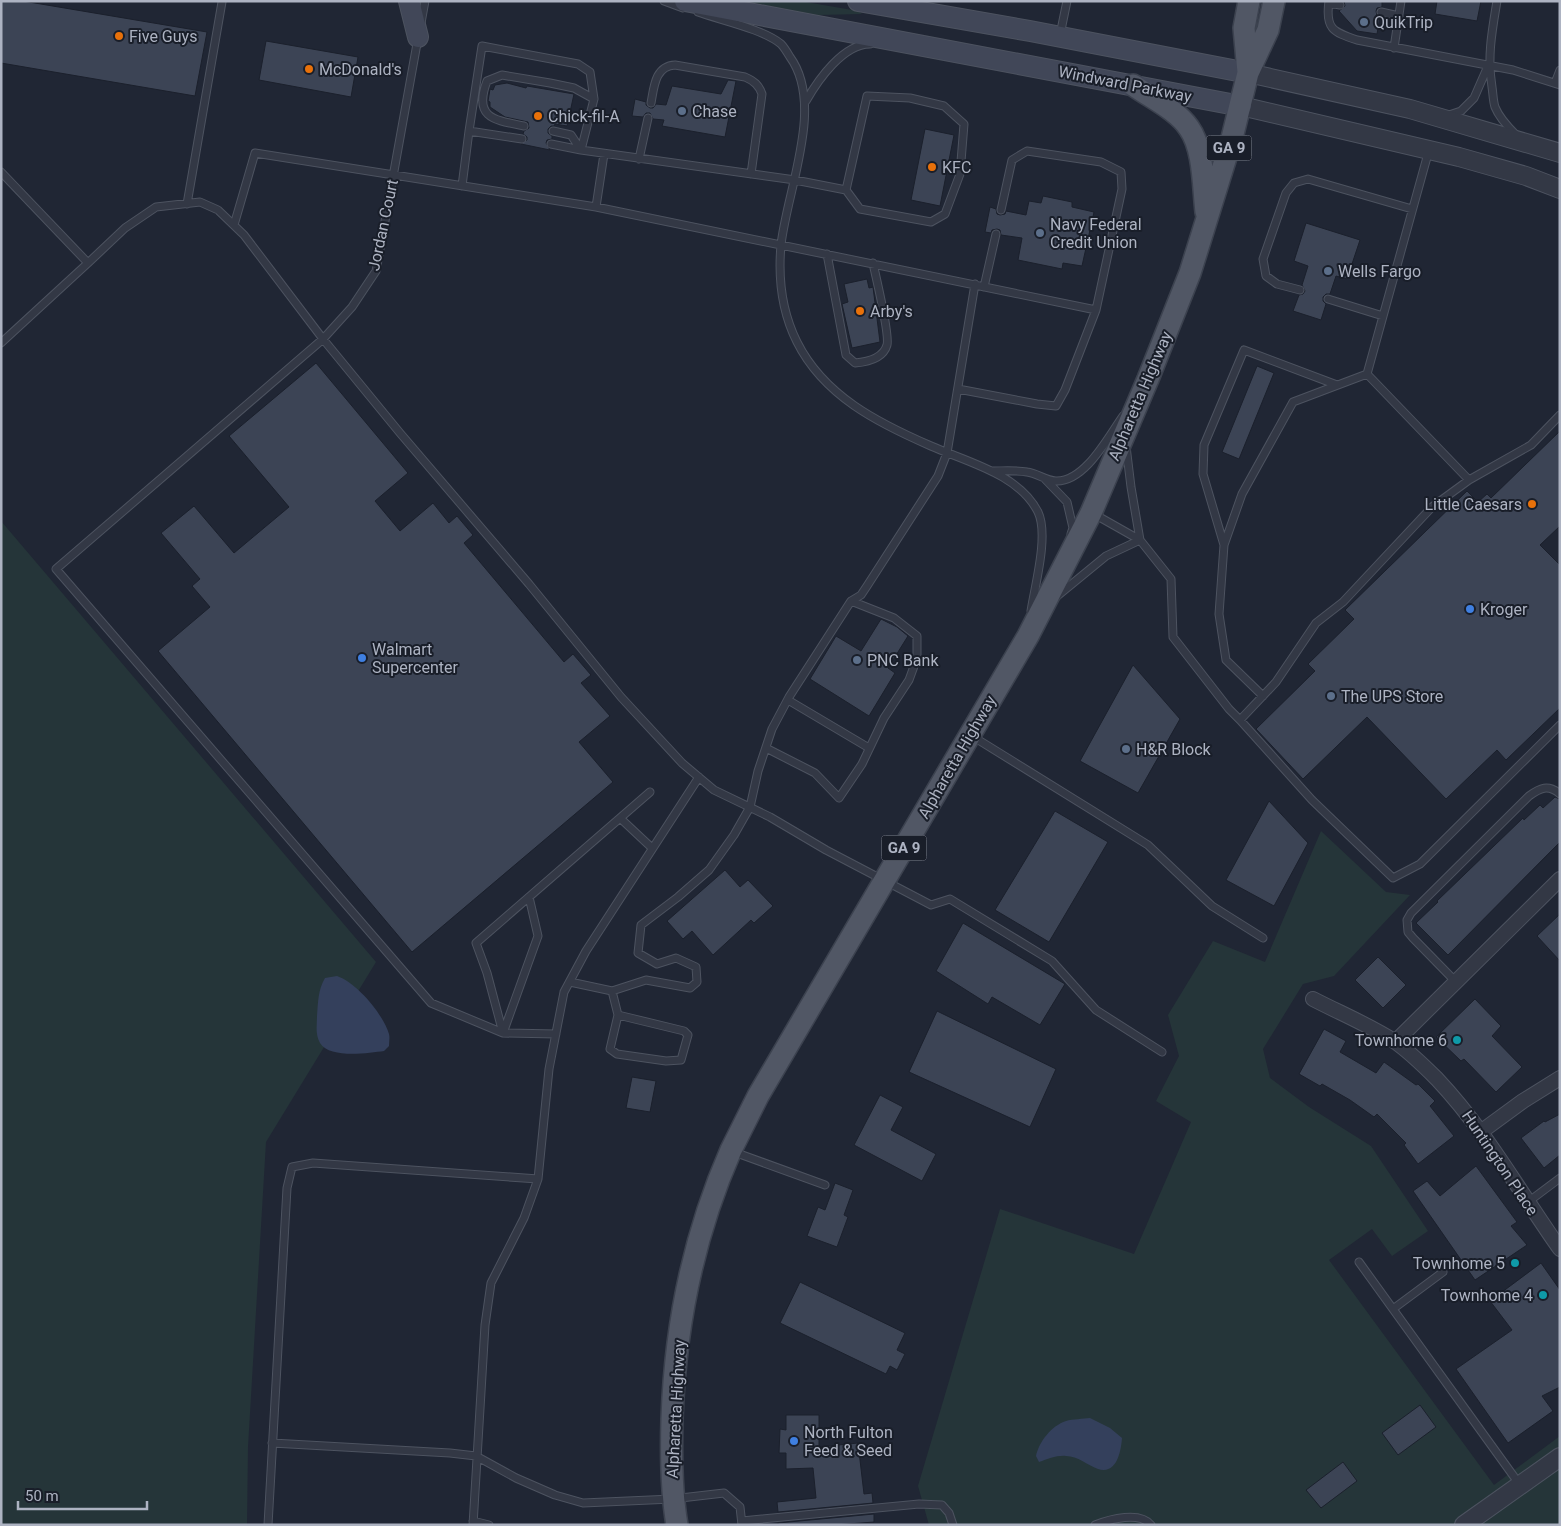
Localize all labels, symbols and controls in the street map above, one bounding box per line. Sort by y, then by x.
place label: QuikTrip [1374,13,1433,32]
marker: QuikTrip [1358,16,1370,28]
place label: Five Guys [129,27,197,46]
marker: Five Guys [113,30,125,42]
place label: McDonald's [319,60,402,79]
street label: Windward Parkway [1057,62,1194,106]
marker: McDonald's [303,63,315,75]
place label: Chase [692,102,737,121]
marker: Chase [676,105,688,117]
place label: Chick-fil-A [548,107,620,126]
marker: Chick-fil-A [532,110,544,122]
road number: GA 9 [1206,136,1252,160]
place label: KFC [942,158,971,177]
marker: KFC [926,161,938,173]
street label: Jordan Court [364,177,402,273]
place label: Navy Federal Credit Union [1050,215,1142,252]
marker: Navy Federal Credit Union [1034,227,1046,239]
place label: Wells Fargo [1338,262,1421,281]
marker: Wells Fargo [1322,265,1334,277]
place label: Arby's [870,302,913,321]
marker: Arby's [854,305,866,317]
street label: Alpharetta Highway [1104,328,1176,464]
place label: Little Caesars [1424,495,1522,514]
marker: Little Caesars [1526,498,1538,510]
place label: Kroger [1480,600,1528,619]
marker: Kroger [1464,603,1476,615]
place label: Walmart Supercenter [372,640,458,677]
place label: PNC Bank [867,651,939,670]
marker: Walmart Supercenter [356,652,368,664]
marker: PNC Bank [851,654,863,666]
place label: The UPS Store [1341,687,1443,706]
marker: The UPS Store [1325,690,1337,702]
street label: Alpharetta Highway [914,692,1000,822]
place label: H&R Block [1136,740,1212,759]
marker: H&R Block [1120,743,1132,755]
road number: GA 9 [882,836,926,860]
place label: Townhome 6 [1355,1031,1447,1050]
marker: Townhome 6 [1451,1034,1463,1046]
street label: Huntington Place [1458,1107,1542,1219]
place label: Townhome 5 [1413,1254,1505,1273]
marker: Townhome 5 [1509,1257,1521,1269]
place label: Townhome 4 [1441,1286,1533,1305]
marker: Townhome 4 [1537,1289,1549,1301]
street label: Alpharetta Highway [663,1339,689,1479]
place label: North Fulton Feed & Seed [804,1423,893,1460]
marker: North Fulton Feed & Seed [788,1435,800,1447]
scale bar [18,1478,146,1510]
text: 50 m [25,1487,59,1505]

